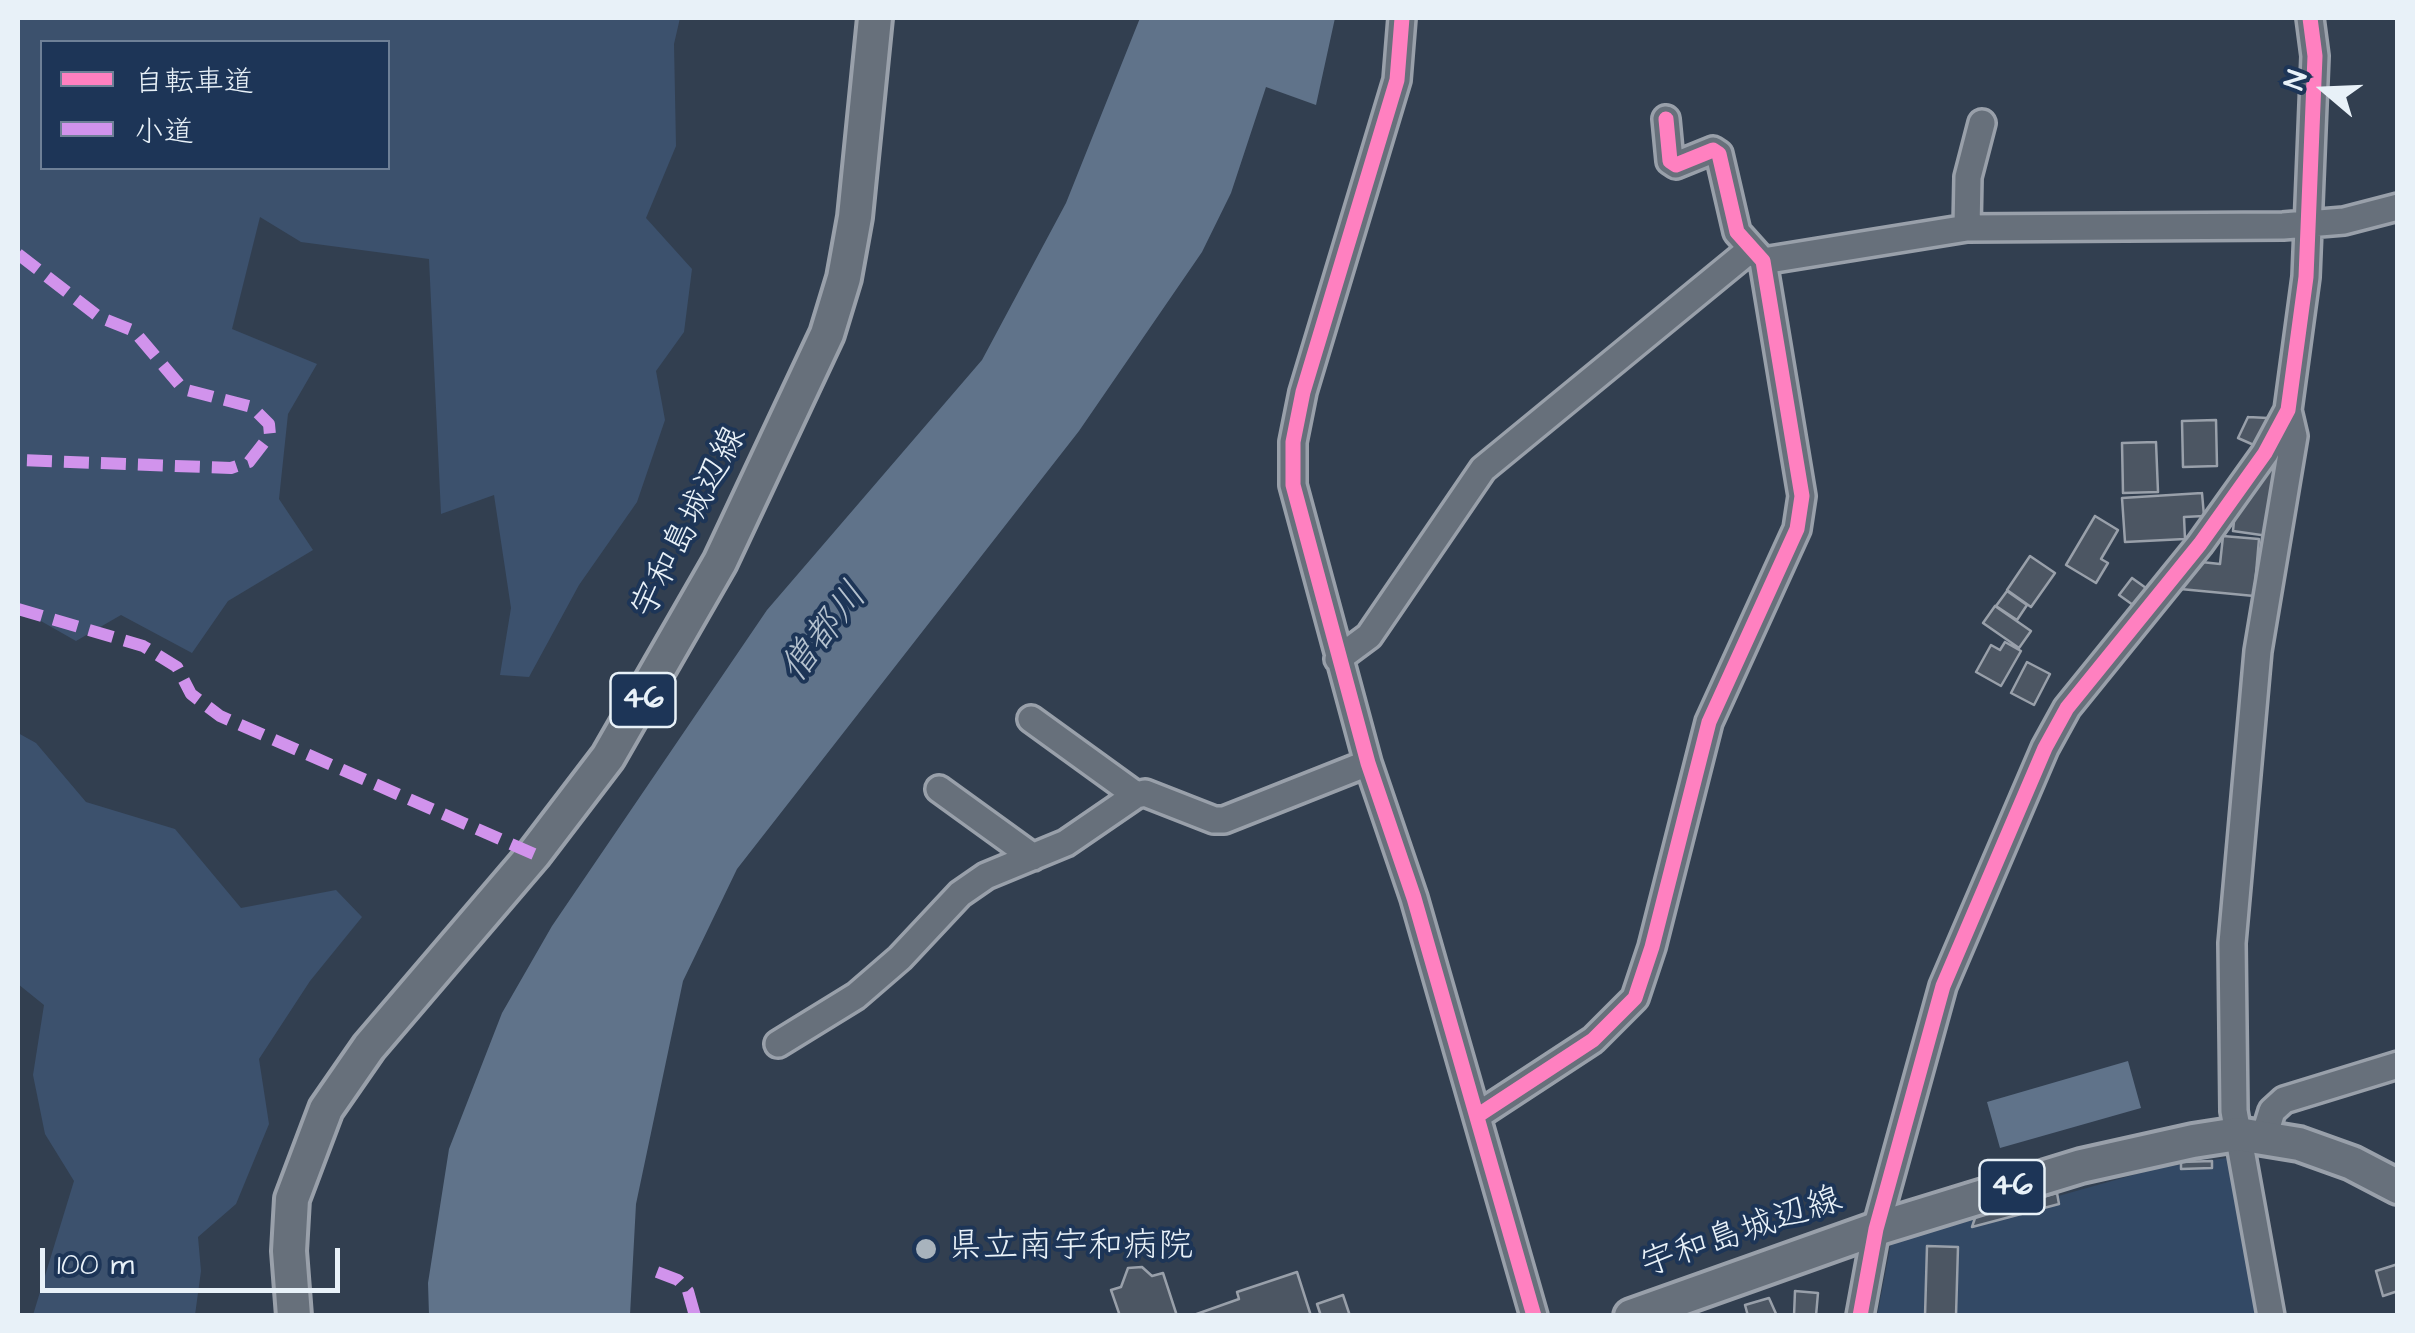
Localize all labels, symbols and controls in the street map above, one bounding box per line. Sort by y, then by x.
legend [40,40,390,170]
north arrow [2275,40,2375,140]
text: 自転車道 [134,61,254,103]
text: N [2275,65,2317,95]
text: 小道 [134,111,194,153]
street label: 宇和島城辺線 [625,420,757,626]
water label: 僧都川 [773,575,879,693]
road number: 46 [610,673,676,727]
road number: 46 [1980,1160,2044,1214]
street label: 宇和島城辺線 [1636,1180,1848,1288]
scale bar [45,1228,345,1290]
place label: 県立南宇和病院 [948,1228,1193,1270]
marker: 県立南宇和病院 [913,1236,939,1262]
text: 100 m [57,1244,134,1286]

